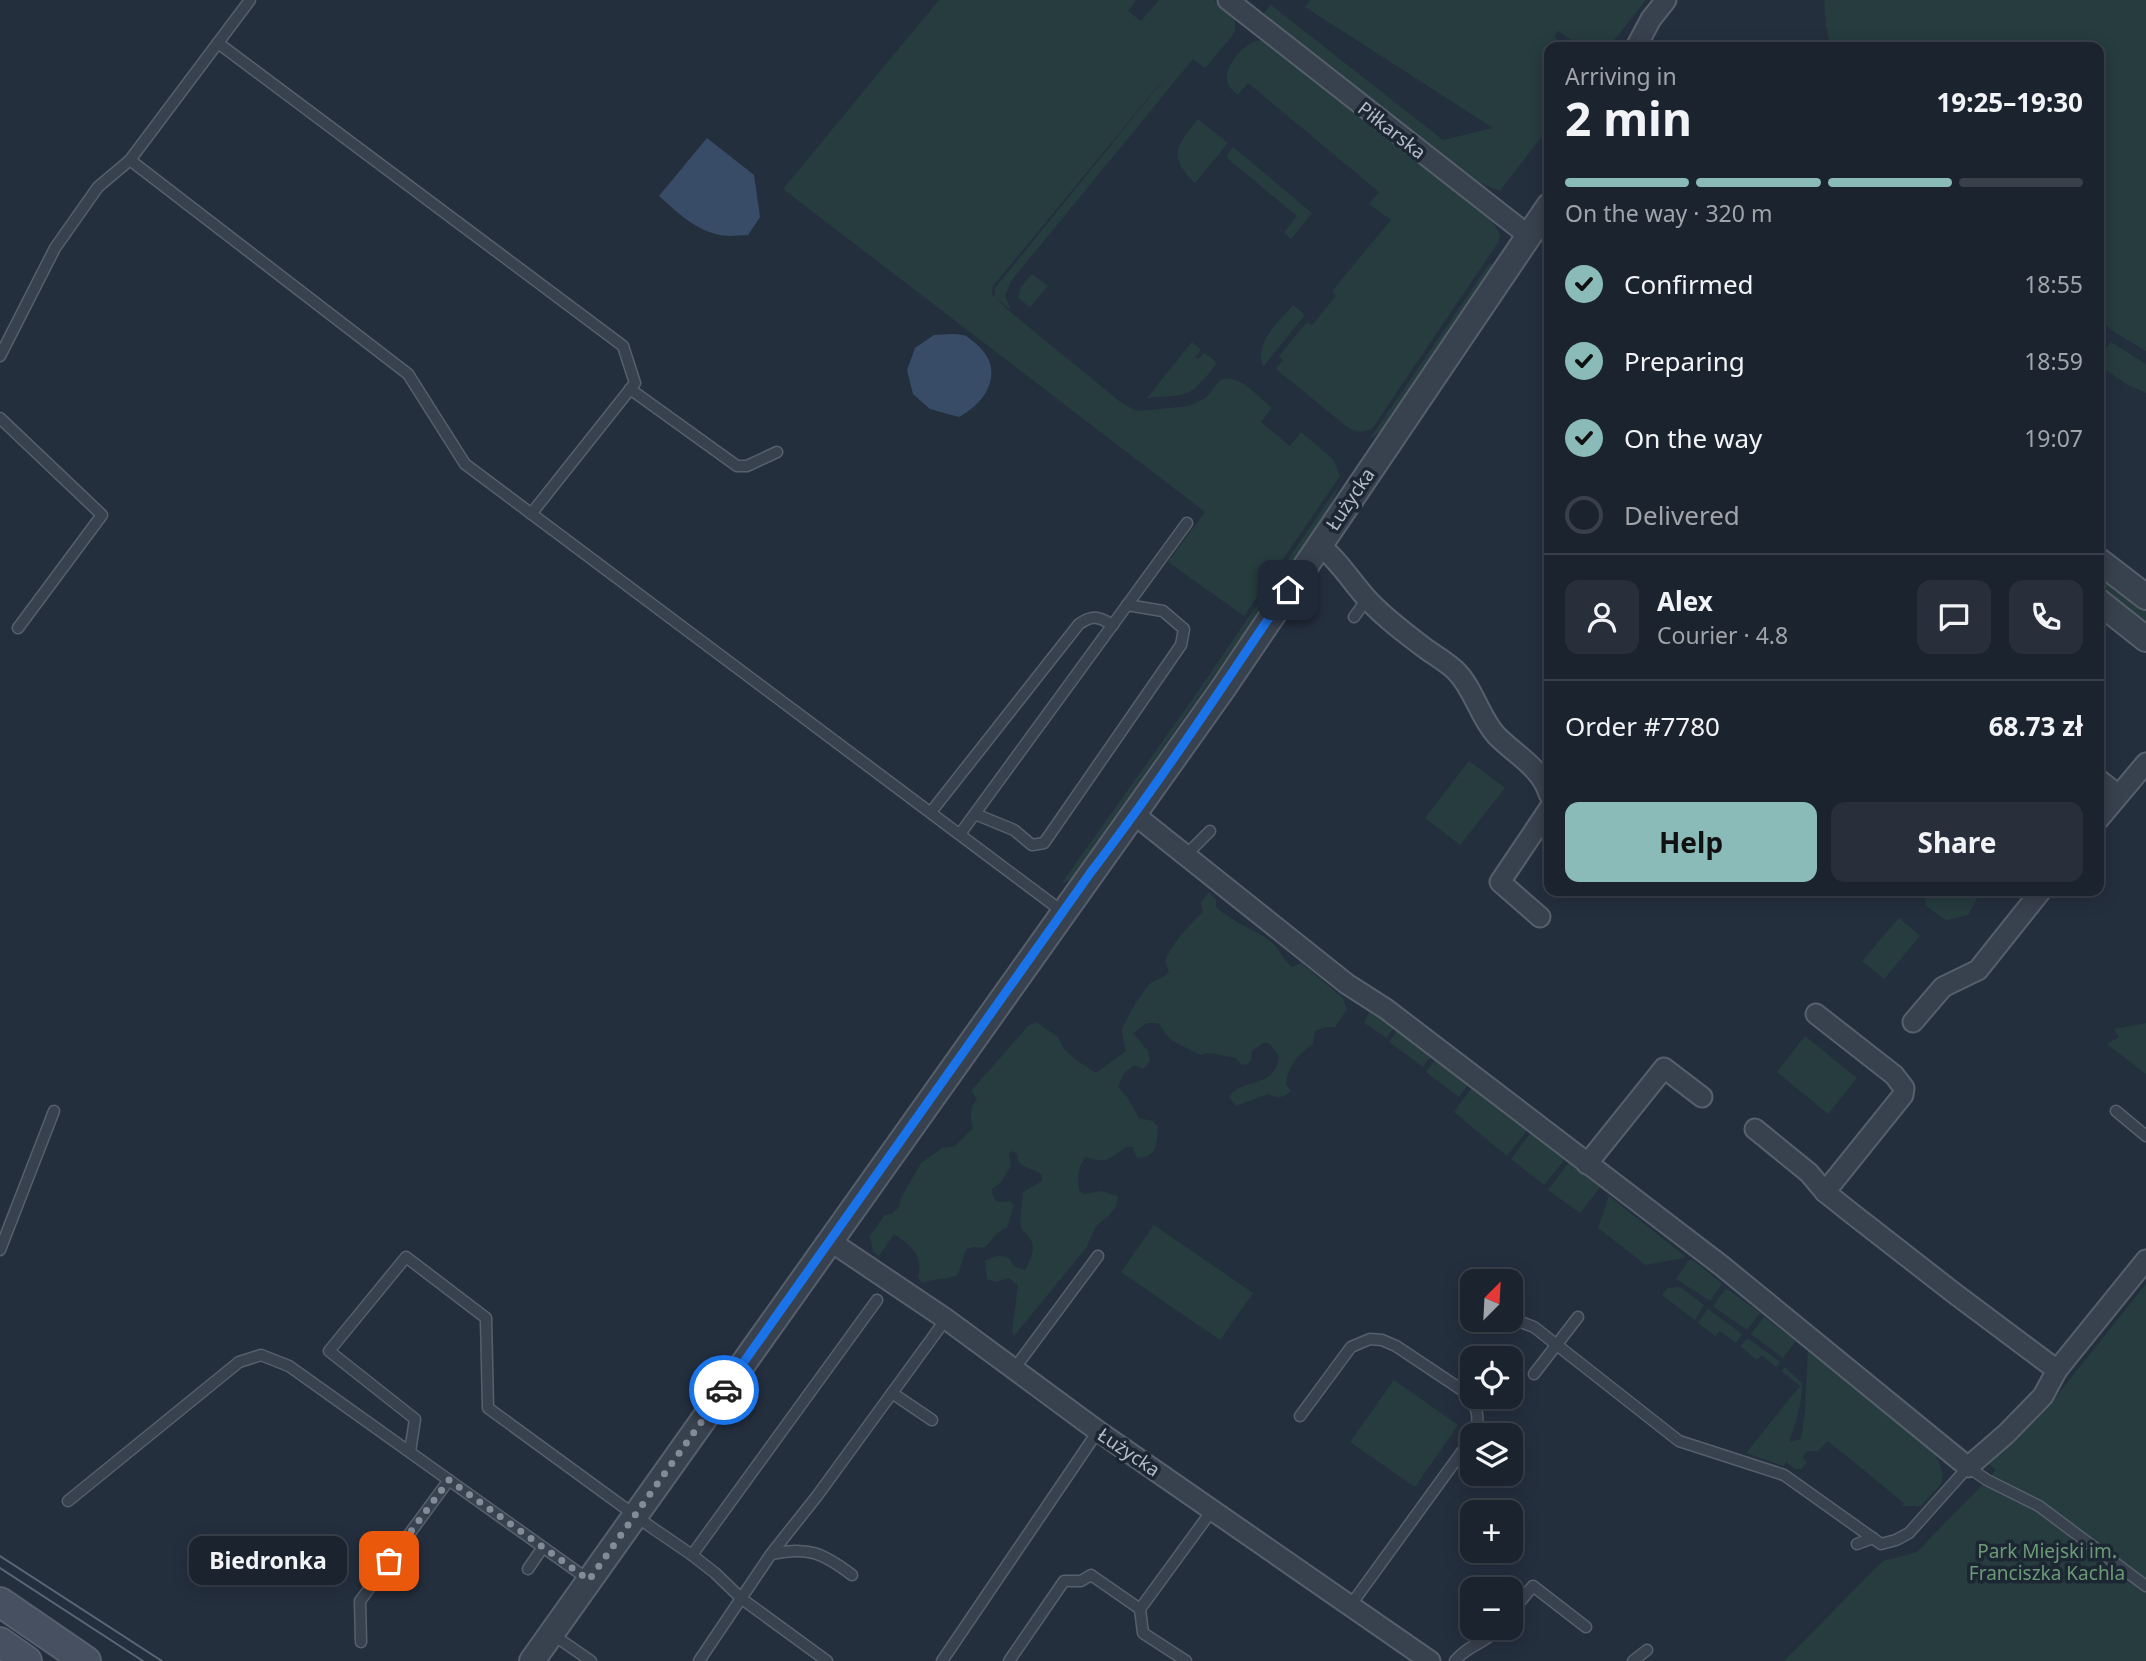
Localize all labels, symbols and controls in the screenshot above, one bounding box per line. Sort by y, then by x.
text: Arriving in [1565,60,1677,92]
text: 19:25–19:30 [1936,84,2083,120]
text: 2 min [1565,87,1692,149]
street label: Piłkarska [1353,95,1431,165]
text: On the way · 320 m [1565,197,1772,229]
icon: check [1565,265,1603,303]
text: Confirmed [1624,266,1754,302]
text: 18:55 [2024,268,2083,300]
icon: check [1565,342,1603,380]
text: Preparing [1624,343,1745,379]
text: 18:59 [2024,345,2083,377]
icon: check [1565,419,1603,457]
text: On the way [1624,420,1762,456]
text: 19:07 [2024,422,2083,454]
street label: Łużycka [1320,463,1380,535]
text: Delivered [1624,497,1740,533]
pin [1258,560,1318,620]
icon: home [1269,571,1307,609]
button: person [1565,580,1639,654]
button: chat [1917,580,1991,654]
button: phone [2009,580,2083,654]
text: Alex [1657,583,1713,619]
text: Courier · 4.8 [1657,619,1788,651]
text: Order #7780 [1565,708,1720,744]
text: 68.73 zł [1989,708,2083,744]
button: Help [1565,802,1817,882]
button: Share [1831,802,2083,882]
north arrow [1460,1269,1522,1332]
map controls [1460,1269,1523,1640]
button: locate [1460,1346,1523,1409]
courier [689,1355,759,1425]
icon: car [705,1371,743,1409]
street label: Łużycka [1093,1422,1165,1482]
button: layers [1460,1423,1523,1486]
button: + [1460,1500,1523,1563]
pin [359,1531,419,1591]
callout: Biedronka [190,1536,347,1586]
park label: Park Miejski im. Franciszka Kachla [1969,1538,2125,1586]
icon: bag [370,1542,408,1580]
text: Biedronka [209,1544,327,1576]
button: − [1460,1577,1523,1640]

